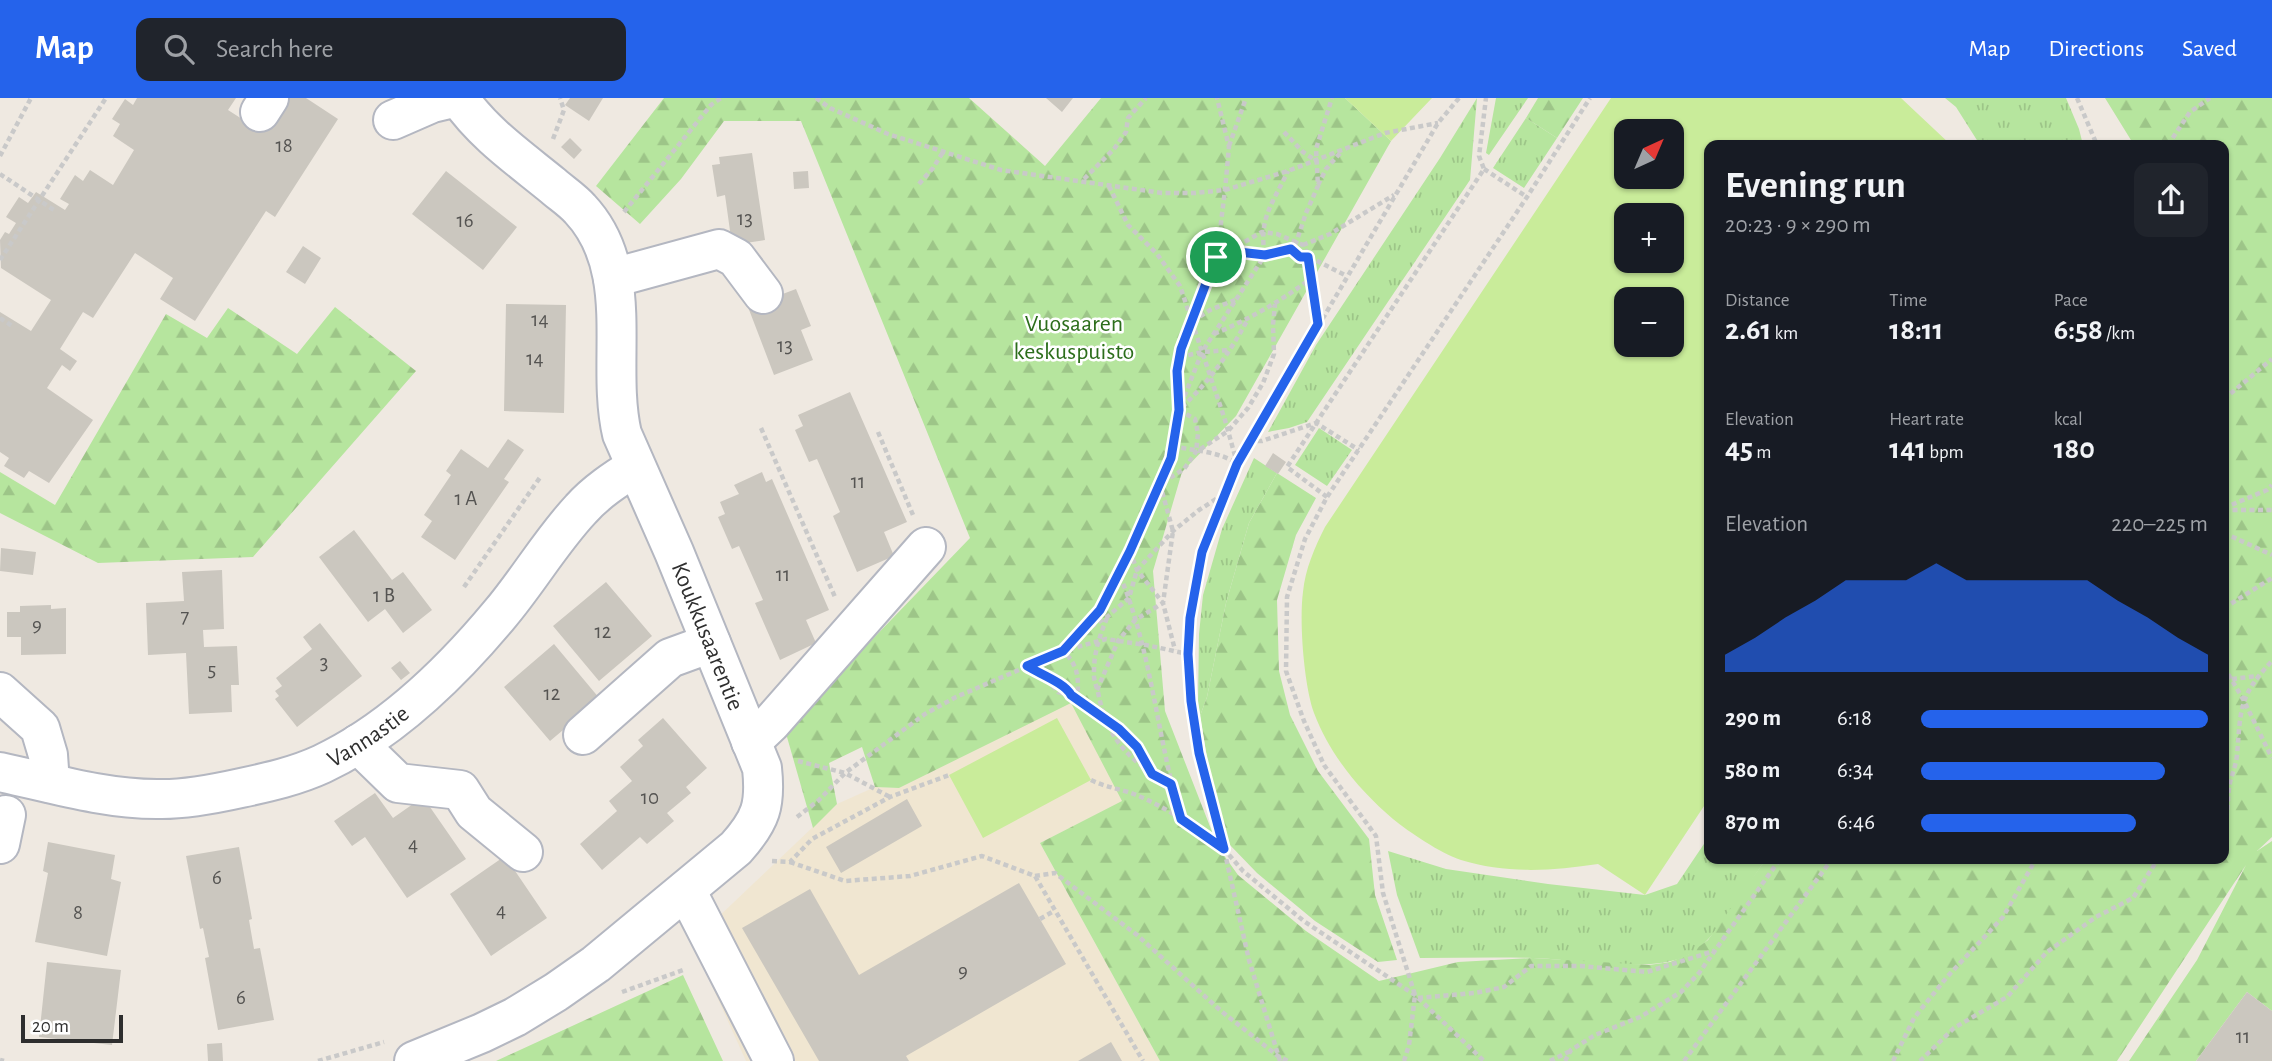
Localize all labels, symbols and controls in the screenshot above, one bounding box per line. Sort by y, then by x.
search box [136,18,626,81]
icon: search [160,30,198,68]
text: Map [35,32,94,65]
text: Search here [216,36,334,62]
text: Map [1968,37,2010,61]
text: Directions [2048,37,2144,61]
text: Saved [2182,37,2237,61]
north arrow [1614,119,1684,189]
map controls [1614,119,1684,357]
house number: 18 [275,135,293,156]
button: share [2134,163,2208,237]
text: Evening run [1725,167,1906,205]
button: + [1614,203,1684,273]
house number: 13 [737,208,753,229]
house number: 16 [456,210,474,231]
text: 20:23 · 9 × 290 m [1725,214,1871,237]
pin [1186,227,1246,287]
icon: arrive [1197,238,1235,276]
button: − [1614,287,1684,357]
text: Distance [1725,291,1789,310]
text: Time [1889,291,1927,310]
text: Pace [2054,291,2088,310]
house number: 14 [531,309,549,330]
park label: Vuosaaren keskuspuisto [1014,312,1134,364]
text: 2.61 [1725,315,1771,345]
text: 18:11 [1889,315,1943,345]
text: 6:58 [2054,315,2103,345]
text: km [1771,324,1798,343]
text: /km [2103,324,2135,343]
house number: 13 [777,335,793,356]
house number: 14 [526,348,544,369]
text: Elevation [1725,410,1794,429]
text: Heart rate [1889,410,1964,429]
text: kcal [2054,410,2083,429]
text: 45 [1725,434,1753,464]
text: 141 [1889,434,1926,464]
text: 180 [2054,434,2095,464]
text: m [1753,443,1771,462]
text: bpm [1926,443,1964,462]
house number: 11 [851,471,865,492]
house number: 1 A [455,488,477,509]
text: Elevation [1725,513,1808,536]
text: 220–225 m [2111,513,2208,536]
street label: Koukkusaarentie [666,559,748,714]
house number: 11 [776,564,790,585]
house number: 1 B [373,585,395,606]
house number: 7 [181,606,190,627]
house number: 9 [32,614,42,635]
house number: 12 [595,621,611,642]
house number: 3 [320,652,328,673]
house number: 5 [208,659,216,680]
house number: 12 [544,683,560,704]
street label: Vannastie [324,701,414,772]
text: 290 m [1725,707,1781,730]
text: 6:18 [1837,707,1872,730]
text: 580 m [1725,759,1780,782]
text: 6:34 [1837,759,1874,782]
house number: 10 [641,787,659,808]
text: 870 m [1725,811,1780,834]
text: 6:46 [1837,811,1875,834]
house number: 4 [408,834,418,855]
house number: 6 [212,867,222,888]
house number: 4 [496,900,506,921]
house number: 8 [73,902,83,923]
house number: 9 [958,960,968,981]
house number: 6 [236,987,246,1008]
scale bar [21,1012,122,1044]
text: 20 m [32,1017,69,1036]
house number: 11 [2236,1026,2250,1047]

